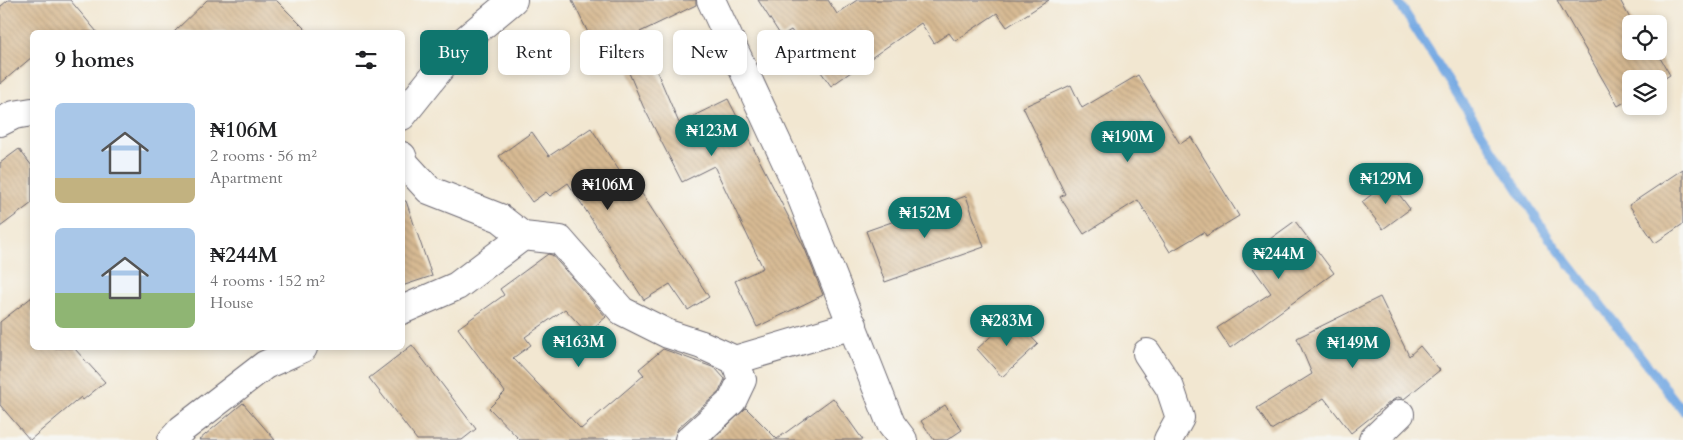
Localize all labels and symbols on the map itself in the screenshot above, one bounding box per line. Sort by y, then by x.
pin: ₦123M [677,114,747,157]
pin: ₦190M [1093,120,1163,163]
pin: ₦129M [1351,162,1421,205]
pin: ₦106M [573,168,643,211]
pin: ₦152M [890,196,960,239]
pin: ₦244M [1244,238,1314,280]
pin: ₦283M [972,304,1042,347]
pin: ₦163M [544,326,614,368]
pin: ₦149M [1318,326,1388,369]

